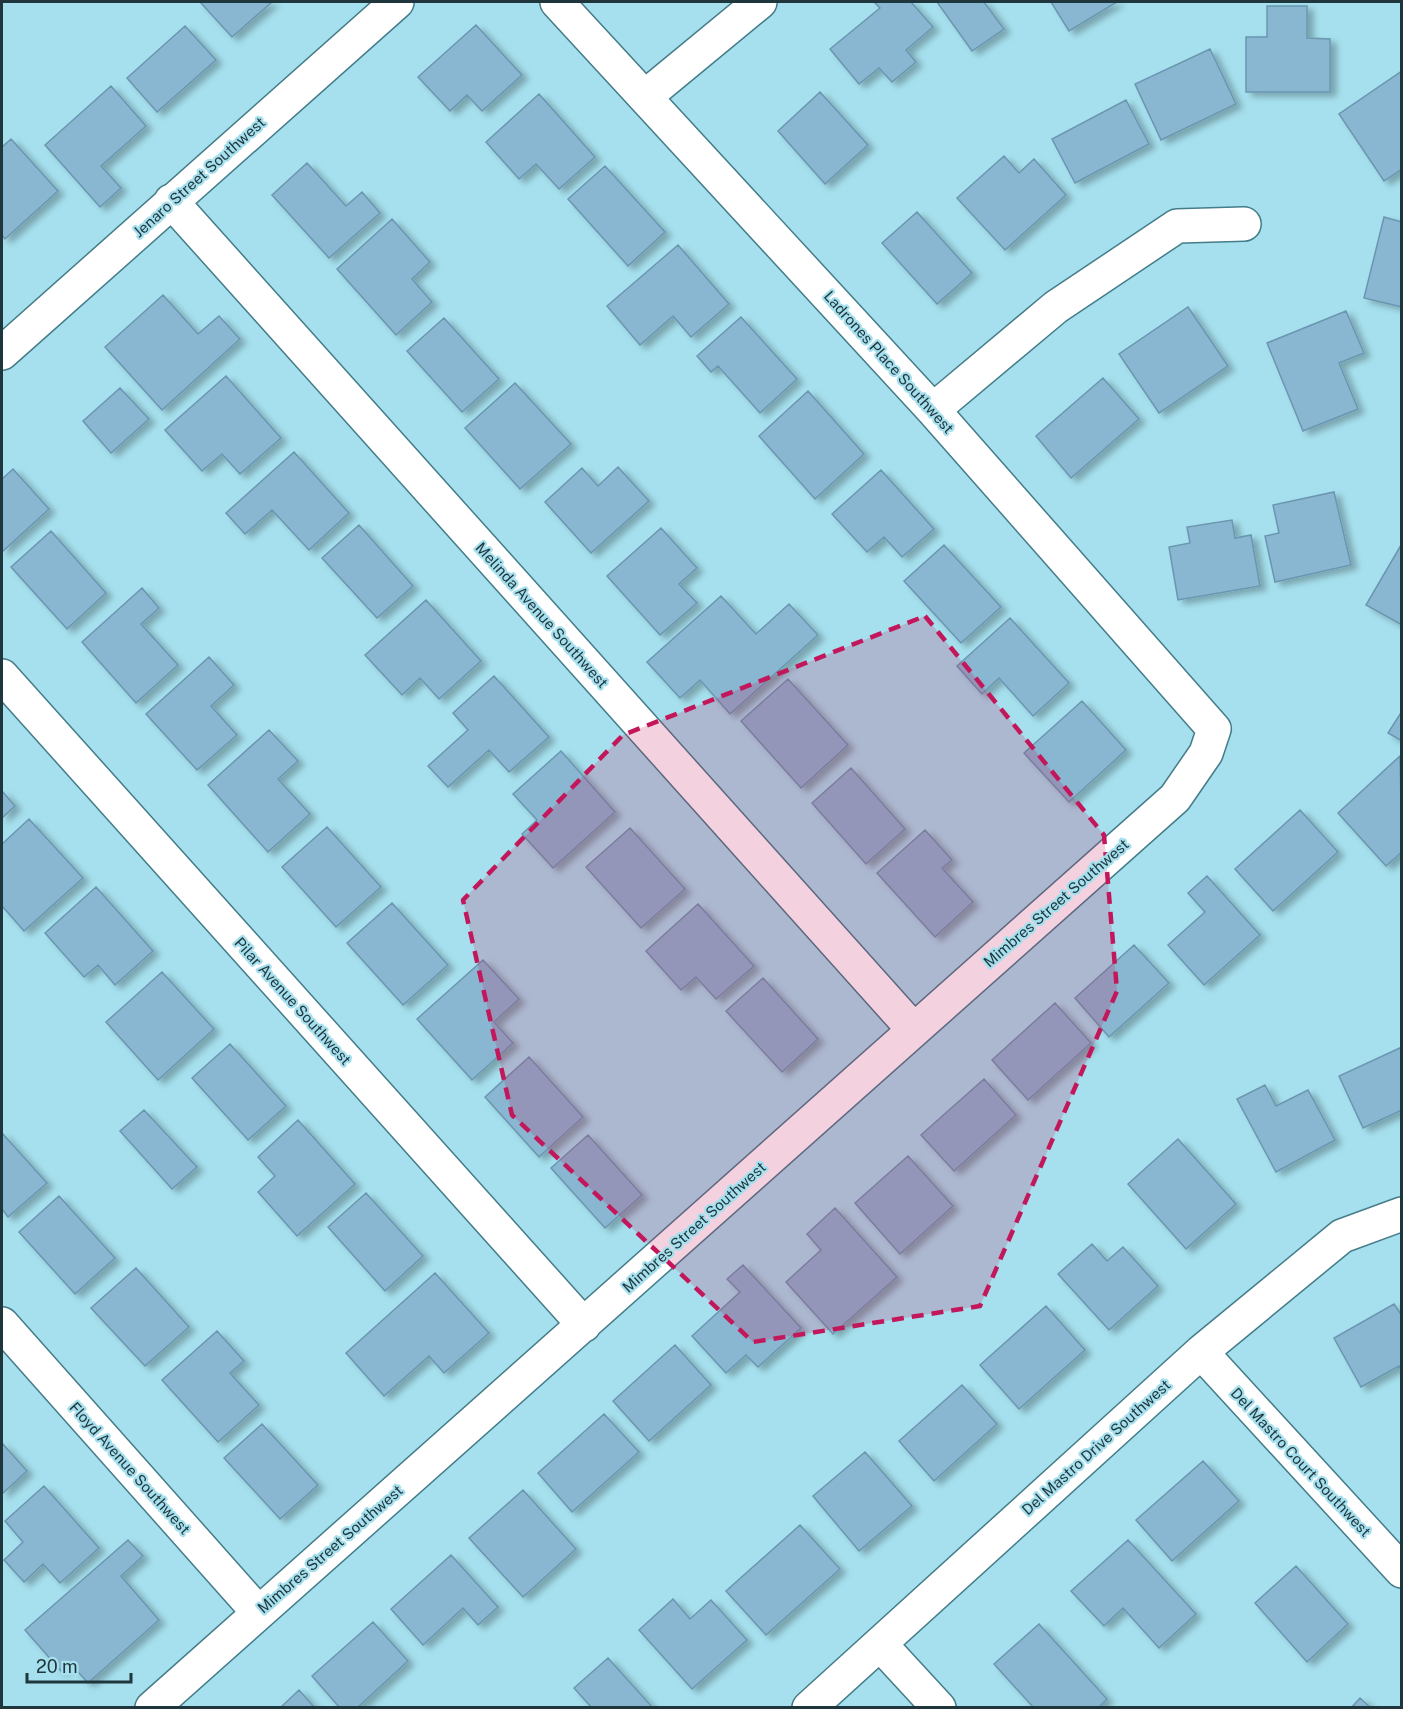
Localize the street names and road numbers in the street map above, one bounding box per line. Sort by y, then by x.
street label: Jenaro Street Southwest [130,113,268,241]
street label: Ladrones Place Southwest [821,287,957,437]
street label: Melinda Avenue Southwest [472,539,612,691]
street label: Mimbres Street Southwest [980,835,1132,971]
street label: Pilar Avenue Southwest [231,934,355,1068]
street label: Mimbres Street Southwest [619,1158,769,1296]
street label: Del Mastro Drive Southwest [1018,1376,1174,1518]
street label: Del Mastro Court Southwest [1228,1384,1374,1540]
street label: Floyd Avenue Southwest [66,1399,194,1538]
street label: Mimbres Street Southwest [254,1481,406,1617]

